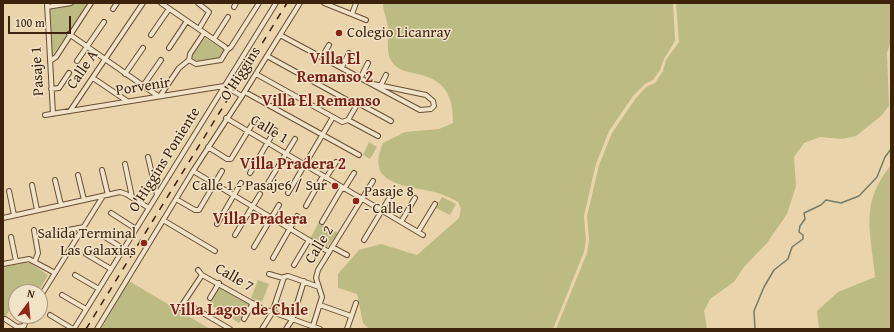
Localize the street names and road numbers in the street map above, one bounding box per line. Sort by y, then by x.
street label: O'Higgins [217,44,265,104]
street label: Pasaje 1 [28,46,48,96]
street label: Calle A [63,47,103,93]
street label: Porvenir [114,74,172,100]
street label: O'Higgins Poniente [126,104,204,216]
street label: Calle 1 [247,112,291,148]
street label: Calle 2 [302,223,338,267]
street label: Calle 7 [212,260,256,296]

